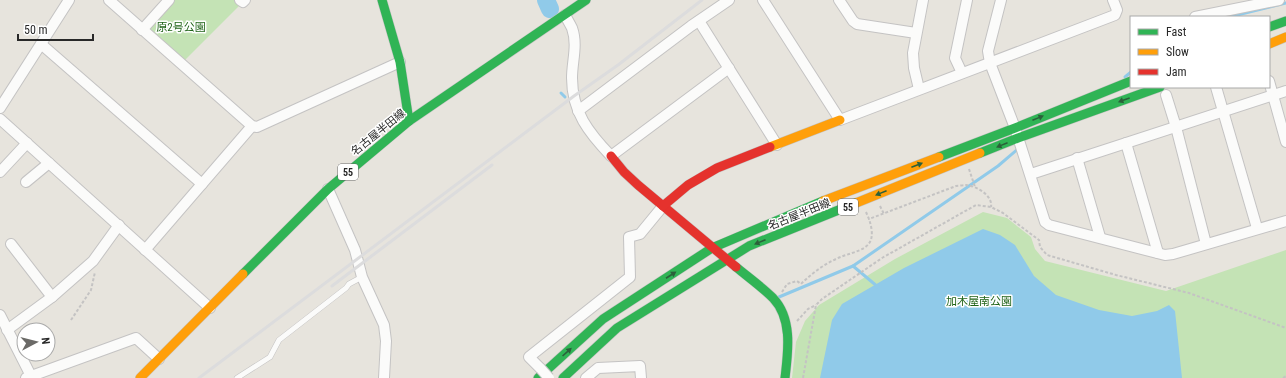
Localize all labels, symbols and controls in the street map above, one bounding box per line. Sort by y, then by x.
scale bar [18,16,93,42]
legend [1130,16,1270,88]
park label: 原2号公園 [156,21,206,34]
text: 50 m [24,23,48,37]
text: Fast [1166,25,1187,39]
text: Slow [1166,45,1189,59]
text: Jam [1166,65,1187,79]
one-way arrow [1117,98,1129,104]
street label: 名古屋半田線 [349,107,408,158]
one-way arrow [1033,115,1045,121]
one-way arrow [996,142,1007,148]
one-way arrow [911,161,923,167]
road number: 55 [338,164,358,180]
one-way arrow [874,191,886,197]
street label: 名古屋半田線 [766,196,832,233]
road number: 55 [838,199,858,215]
one-way arrow [755,239,766,245]
one-way arrow [665,271,677,278]
park label: 加木屋南公園 [946,295,1012,308]
north arrow [16,322,56,362]
text: N [39,337,52,345]
one-way arrow [562,347,572,357]

